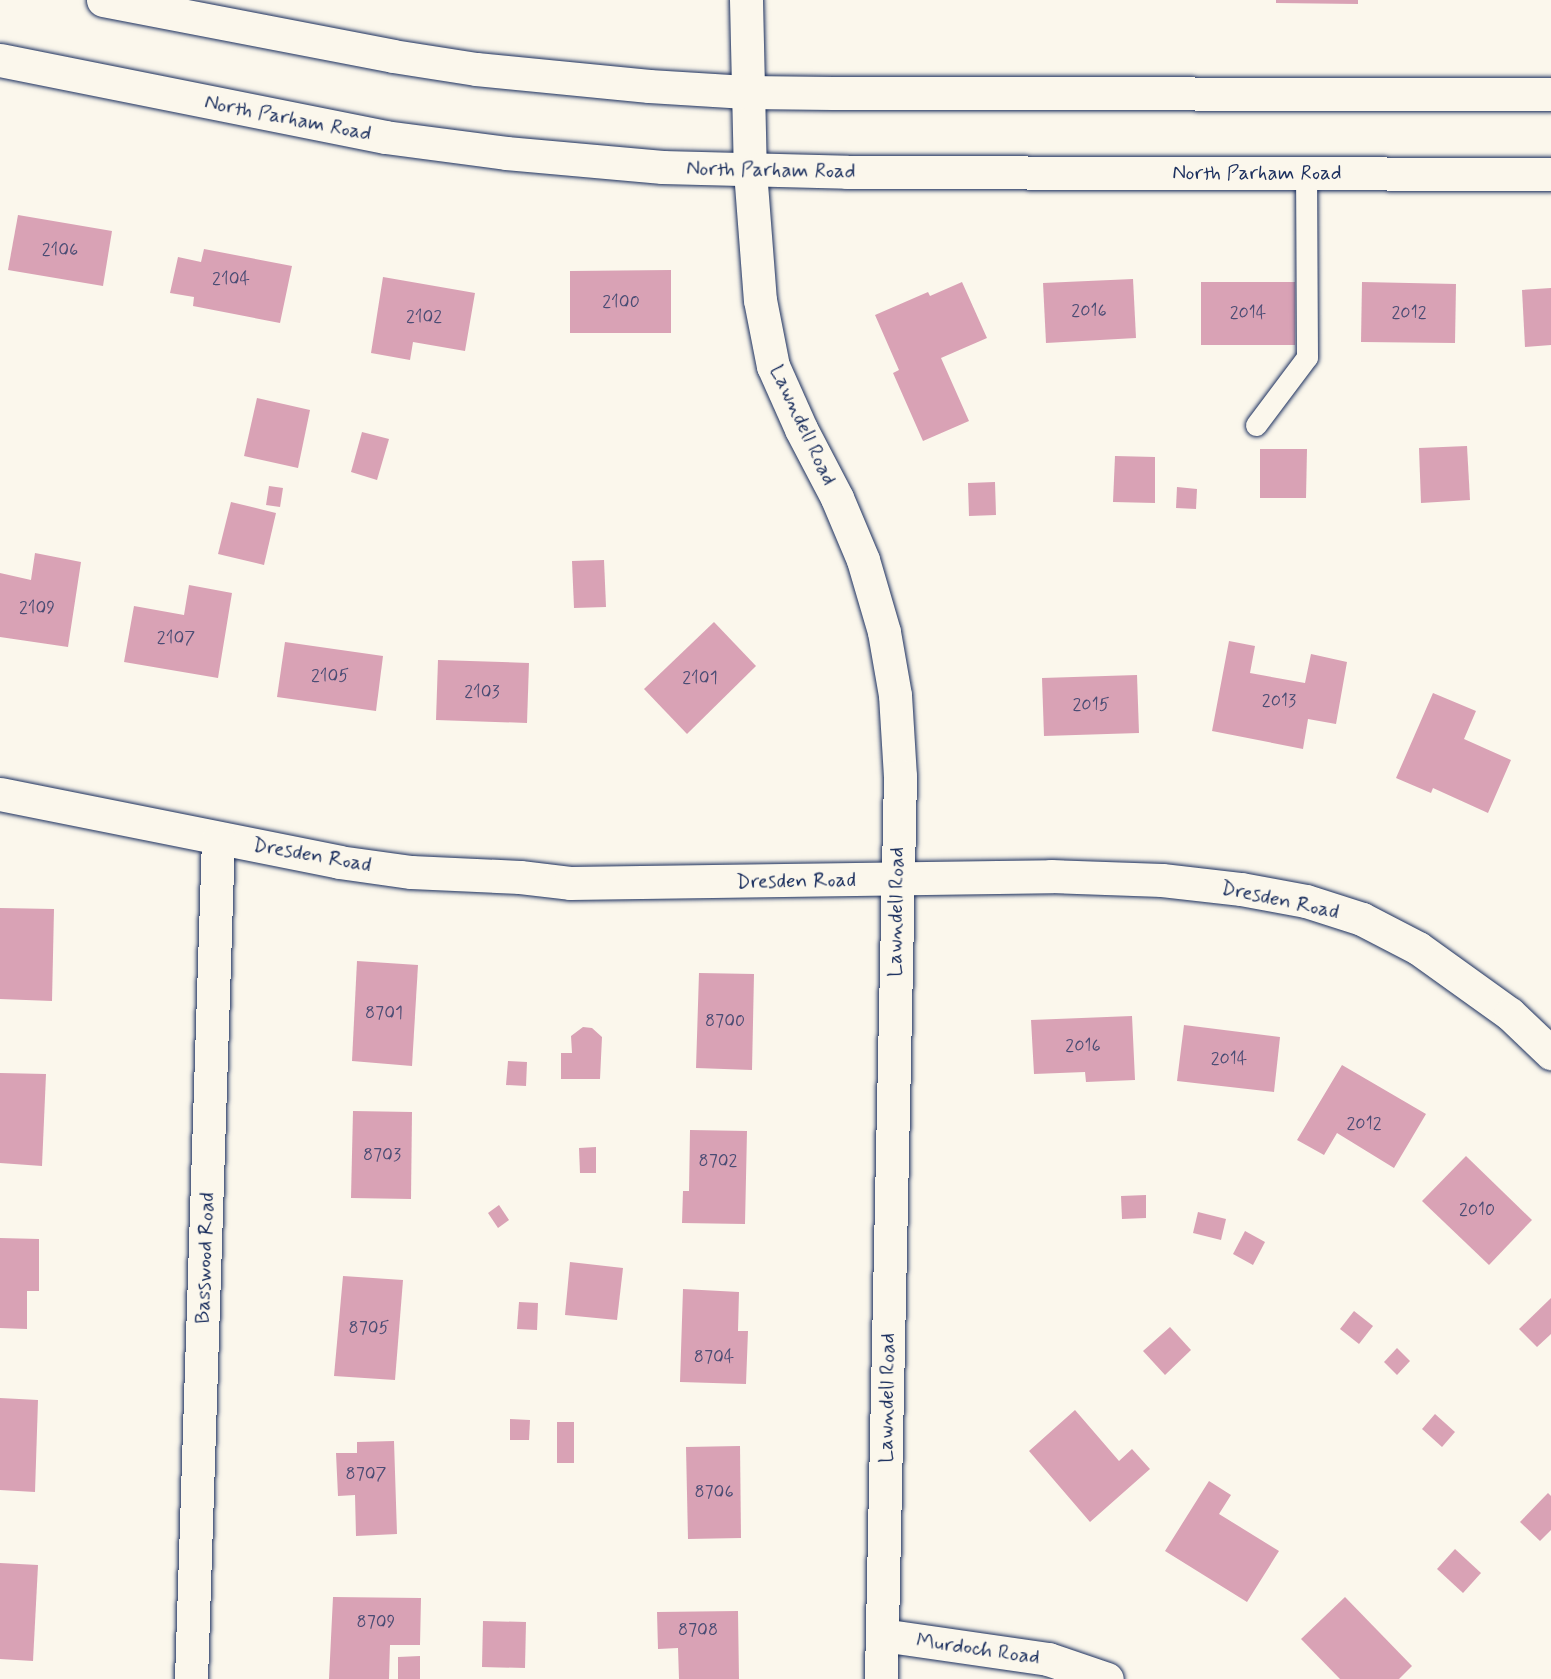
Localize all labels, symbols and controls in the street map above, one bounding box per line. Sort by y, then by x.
street label: North Parham Road [202,89,374,147]
street label: North Parham Road [686,156,856,184]
street label: North Parham Road [1172,160,1342,186]
house number: 2106 [42,239,78,261]
house number: 2104 [212,268,250,290]
house number: 2100 [602,291,640,313]
house number: 2016 [1071,300,1107,322]
house number: 2014 [1230,302,1266,324]
house number: 2012 [1392,302,1426,324]
house number: 2102 [406,306,442,328]
street label: Lawndell Road [764,361,842,489]
house number: 2109 [19,597,55,619]
house number: 2107 [157,627,195,649]
house number: 2105 [311,665,349,687]
house number: 2101 [682,667,718,689]
house number: 2103 [464,681,500,703]
house number: 2013 [1262,690,1296,712]
house number: 2015 [1073,694,1109,716]
street label: Dresden Road [251,832,373,878]
street label: Lawndell Road [882,847,910,977]
street label: Dresden Road [736,867,856,895]
street label: Dresden Road [1219,875,1341,925]
house number: 8701 [365,1002,403,1024]
house number: 8700 [705,1010,745,1032]
house number: 2016 [1065,1035,1101,1057]
house number: 2014 [1211,1048,1247,1070]
house number: 2012 [1347,1113,1381,1135]
house number: 8703 [363,1144,401,1166]
house number: 8702 [699,1150,737,1172]
street label: Basswood Road [190,1192,220,1324]
house number: 2010 [1459,1199,1495,1221]
house number: 8705 [349,1317,389,1339]
street label: Lawndell Road [873,1333,901,1463]
house number: 8704 [694,1346,734,1368]
house number: 8707 [346,1463,386,1485]
house number: 8706 [694,1481,734,1503]
house number: 8709 [357,1611,395,1633]
house number: 8708 [678,1619,718,1641]
street label: Murdoch Road [915,1628,1041,1670]

